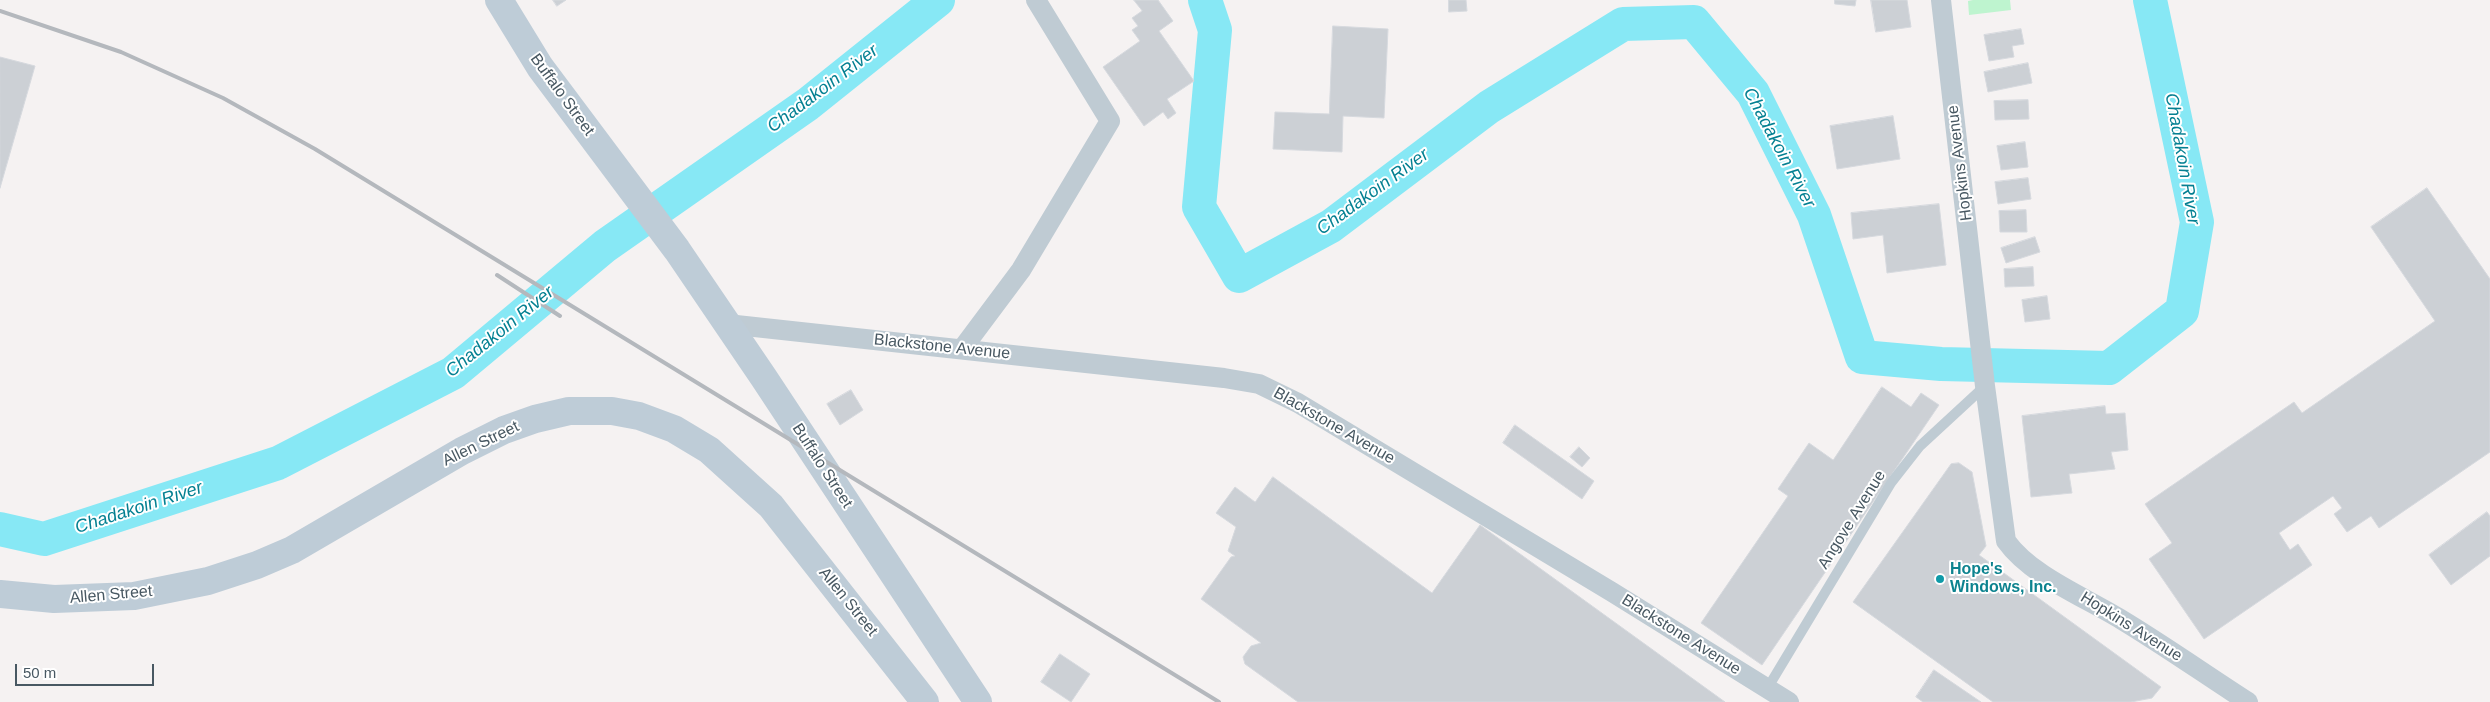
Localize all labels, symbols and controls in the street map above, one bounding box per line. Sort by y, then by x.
water label: Chadakoin River [763,40,883,138]
street label: Buffalo Street [526,50,598,140]
water label: Chadakoin River [1738,84,1820,212]
water label: Chadakoin River [2160,92,2204,226]
street label: Hopkins Avenue [1943,104,1977,222]
water label: Chadakoin River [1313,144,1433,240]
water label: Chadakoin River [441,282,559,382]
street label: Blackstone Avenue [873,330,1011,364]
street label: Blackstone Avenue [1270,384,1398,468]
street label: Allen Street [440,417,522,471]
street label: Buffalo Street [788,420,856,512]
street label: Angove Avenue [1814,467,1890,573]
water label: Chadakoin River [72,477,206,539]
place label: Hope's Windows, Inc. [1950,560,2057,598]
street label: Allen Street [815,564,881,640]
marker: Hope's Windows, Inc. [1934,573,1946,585]
street label: Allen Street [69,582,153,608]
street label: Hopkins Avenue [2077,588,2185,666]
street label: Blackstone Avenue [1618,591,1744,679]
scale bar [18,654,156,686]
text: 50 m [23,664,56,681]

